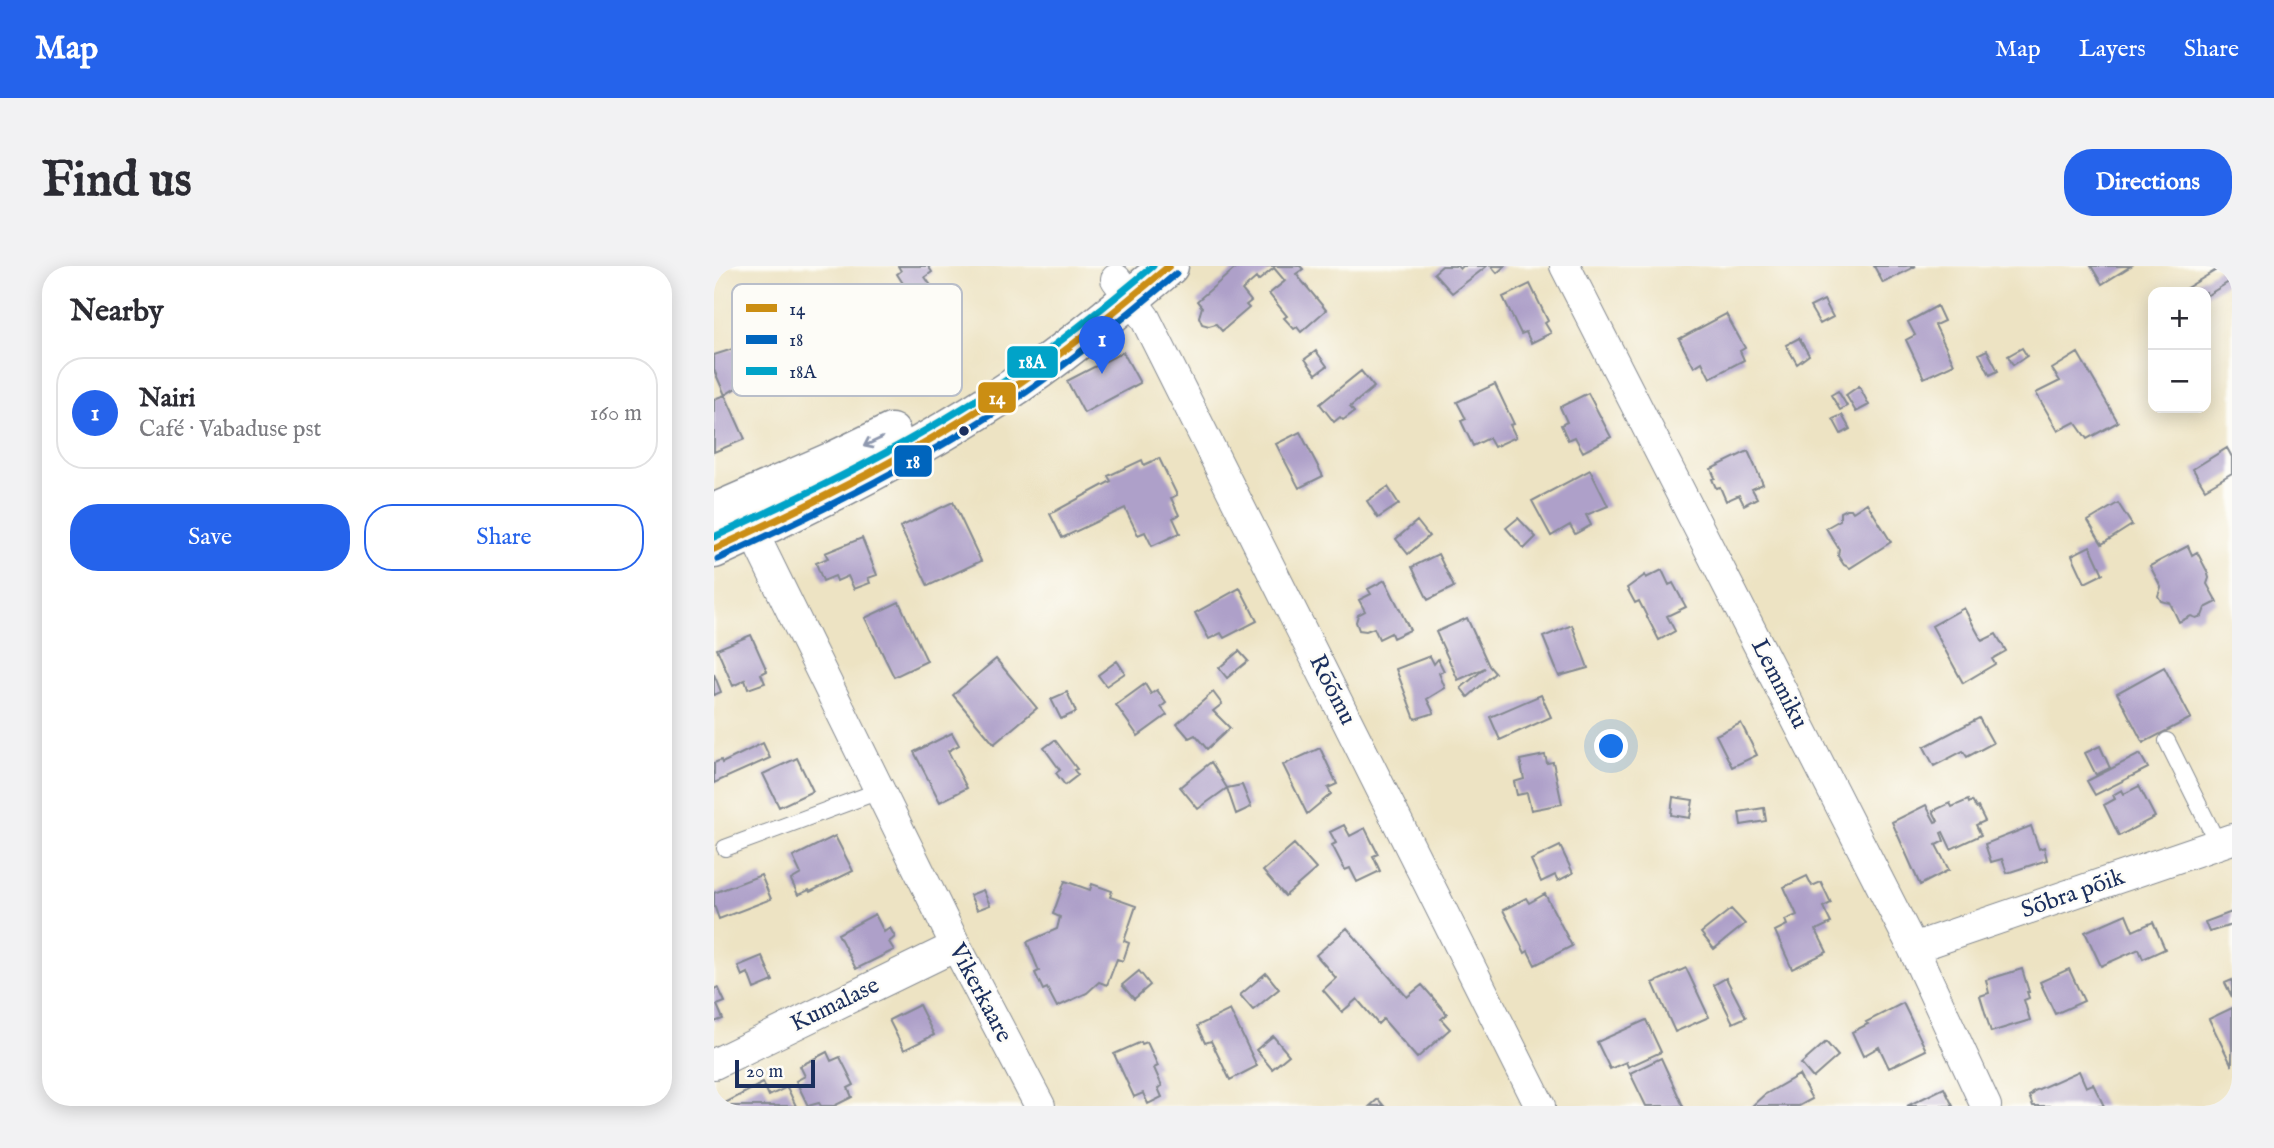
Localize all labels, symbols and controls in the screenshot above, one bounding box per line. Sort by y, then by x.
text: Map [35,28,98,70]
text: Map [1995,34,2041,65]
text: Layers [2079,34,2146,65]
text: Share [2184,34,2239,65]
button: Directions [2064,149,2232,216]
text: Find us [42,151,192,213]
legend [732,284,962,396]
map controls [2148,287,2211,413]
button: + [2148,287,2211,350]
text: Nearby [70,293,163,331]
text: 14 [789,298,806,322]
pin: 1 [1079,316,1125,374]
text: 18 [789,329,804,353]
line badge: 18A [1006,345,1059,379]
button: − [2148,350,2211,413]
text: 18A [1018,351,1047,375]
text: 18A [789,361,818,385]
line badge: 14 [977,381,1017,414]
text: Nairi [139,382,195,415]
text: 14 [989,387,1006,411]
text: 1 [91,399,99,428]
text: 160 m [590,399,642,428]
text: Café · Vabaduse pst [139,415,321,444]
unlabelled marker [957,424,971,438]
one-way arrow [863,436,884,450]
line badge: 18 [893,444,933,478]
text: 18 [906,451,920,475]
button: Save [70,504,350,571]
button: Share [364,504,644,571]
street label: Lemmiku [1743,634,1815,734]
street label: Rõõmu [1301,650,1363,730]
your location [1594,729,1628,763]
street label: Sõbra põik [2017,862,2129,926]
street label: Vikerkaare [941,937,1019,1048]
street label: Kumalase [786,970,884,1040]
scale bar [735,1057,816,1089]
text: 20 m [746,1060,783,1084]

